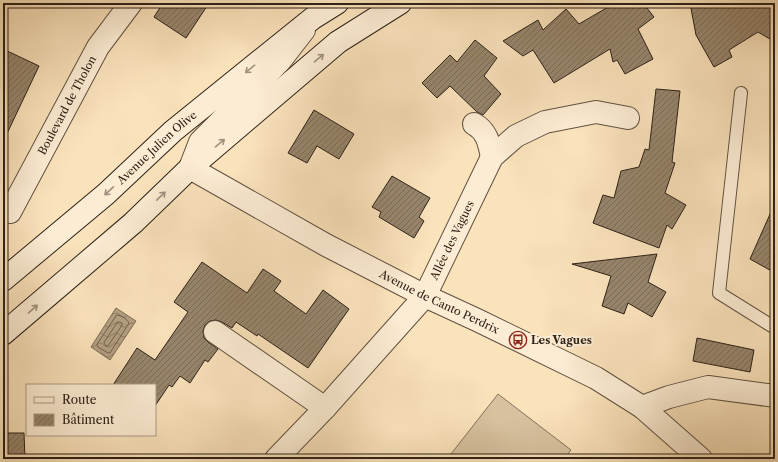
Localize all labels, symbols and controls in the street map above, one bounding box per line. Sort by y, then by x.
street label: Boulevard de Tholon [35,53,99,157]
one-way arrow [314,54,325,63]
one-way arrow [245,64,255,73]
street label: Avenue Julien Olive [113,108,199,188]
one-way arrow [215,138,226,147]
one-way arrow [104,186,115,195]
one-way arrow [156,191,166,201]
street label: Allée des Vagues [426,198,477,283]
street label: Avenue de Canto Perdrix [376,266,502,337]
one-way arrow [27,305,37,314]
bus stop icon: Les Vagues [508,330,528,350]
place label: Les Vagues [531,333,592,347]
legend [26,384,156,436]
text: Route [62,392,97,407]
text: Bâtiment [62,412,115,427]

